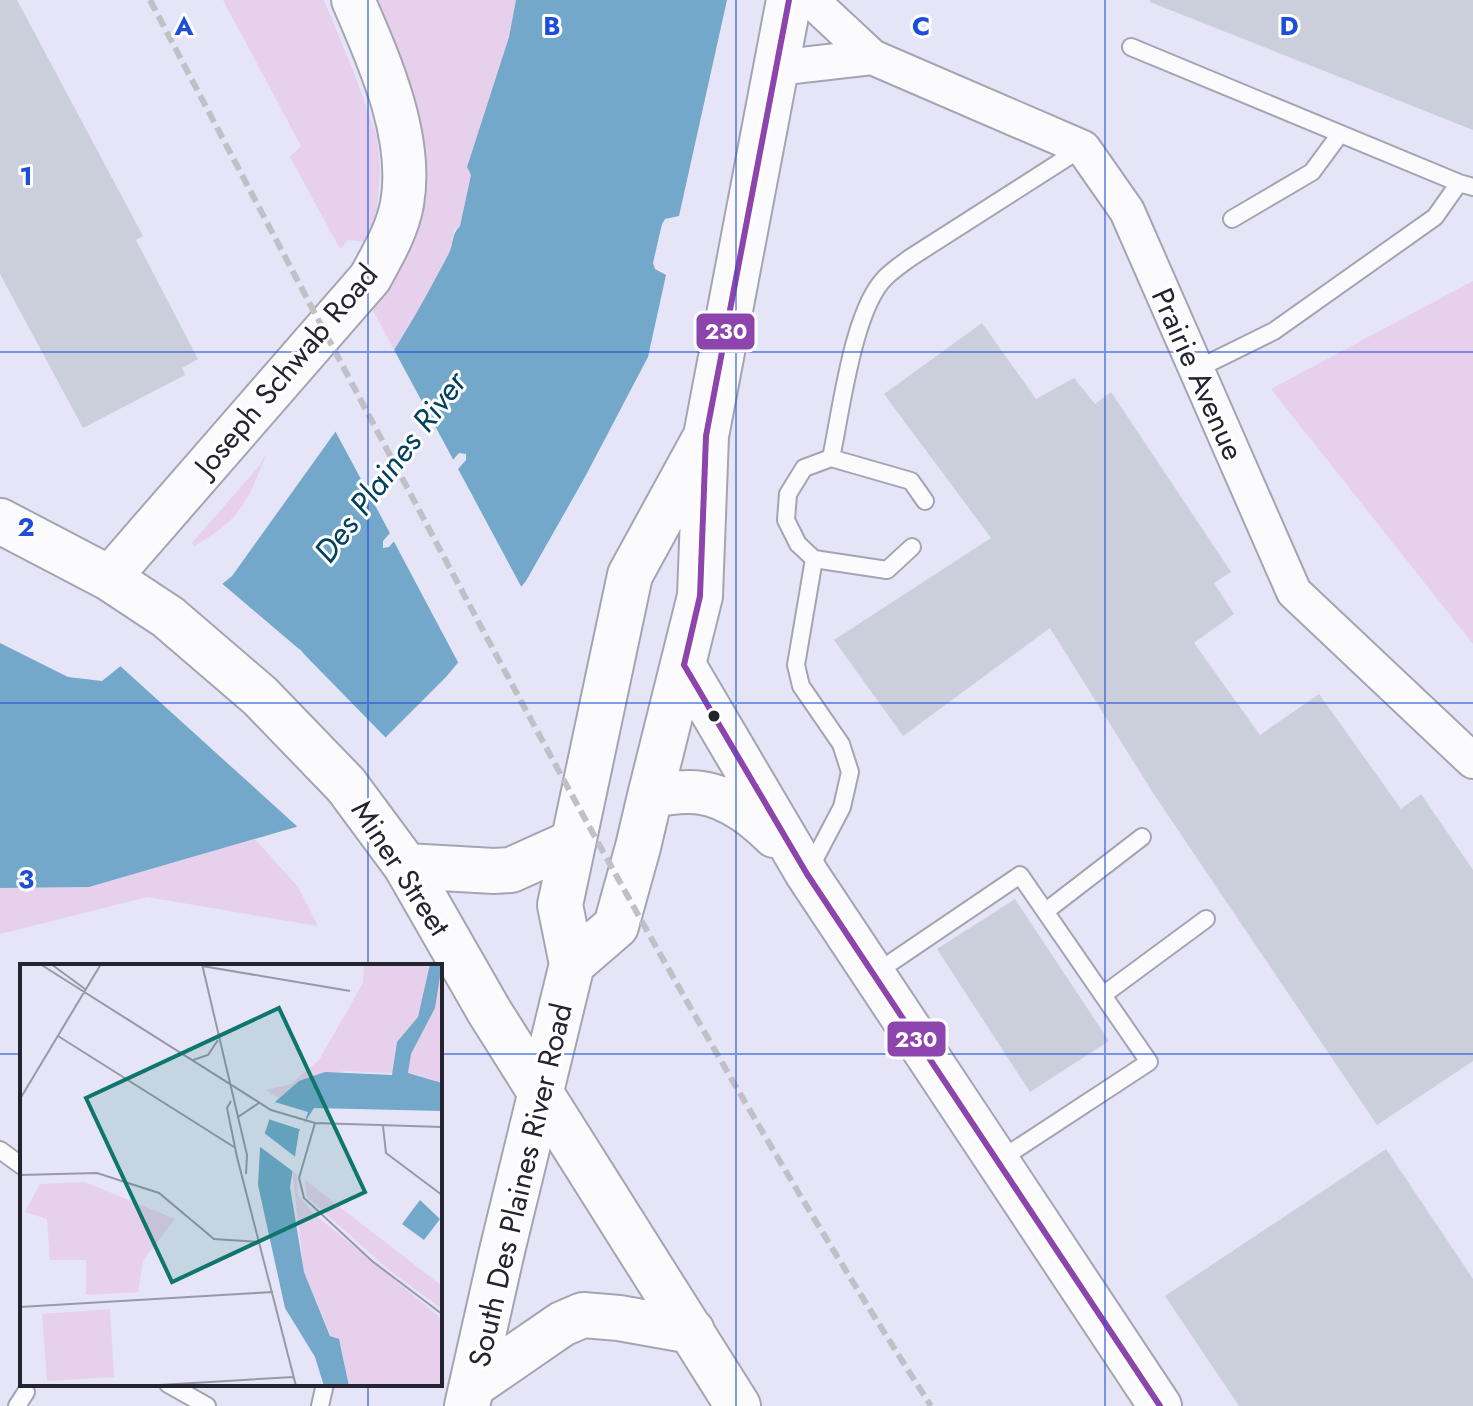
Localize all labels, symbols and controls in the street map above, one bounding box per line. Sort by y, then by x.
text: A [173,7,194,45]
text: B [543,7,561,45]
text: C [912,7,930,45]
text: D [1279,7,1299,45]
text: 1 [19,157,33,195]
street label: Joseph Schwab Road [182,255,388,488]
street label: Prairie Avenue [1141,281,1255,467]
line badge: 230 [695,312,756,351]
text: 230 [705,315,747,347]
water label: Des Plaines River [303,360,479,572]
text: 2 [17,508,35,546]
unlabelled marker [706,708,722,724]
street label: Miner Street [341,792,461,945]
text: 3 [18,860,34,898]
inset map [20,964,442,1386]
street label: South Des Plaines River Road [457,999,583,1371]
line badge: 230 [886,1020,947,1058]
text: 230 [895,1023,937,1055]

